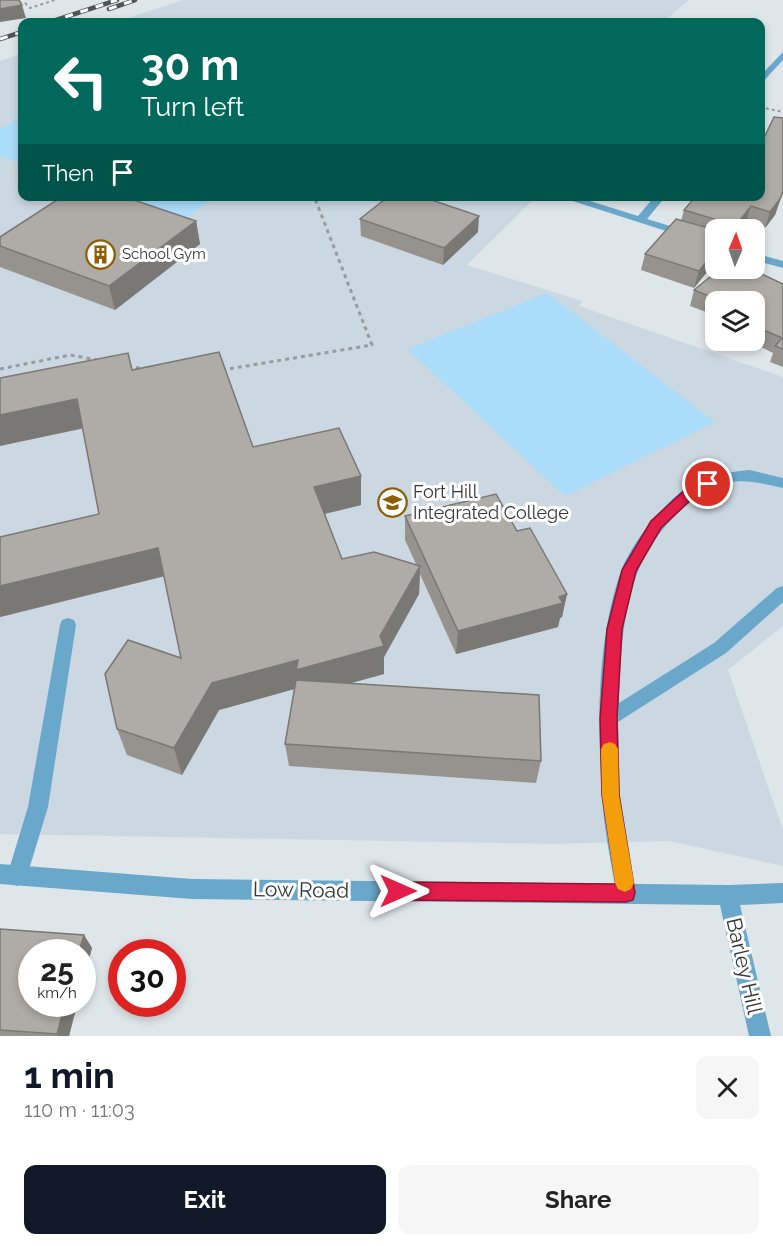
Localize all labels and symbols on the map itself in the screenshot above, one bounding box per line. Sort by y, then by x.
north arrow [705,219,765,279]
building icon: School Gym [85,238,117,270]
place label: School Gym [122,245,206,263]
pin [682,458,733,509]
place label: Fort Hill Integrated College [413,481,569,523]
school or university icon: Fort Hill Integrated College [376,486,408,518]
position arrow [366,859,430,923]
street label: Low Road [253,876,349,903]
street label: Barley Hill [721,915,768,1017]
speed limit sign: 30 [108,939,186,1017]

